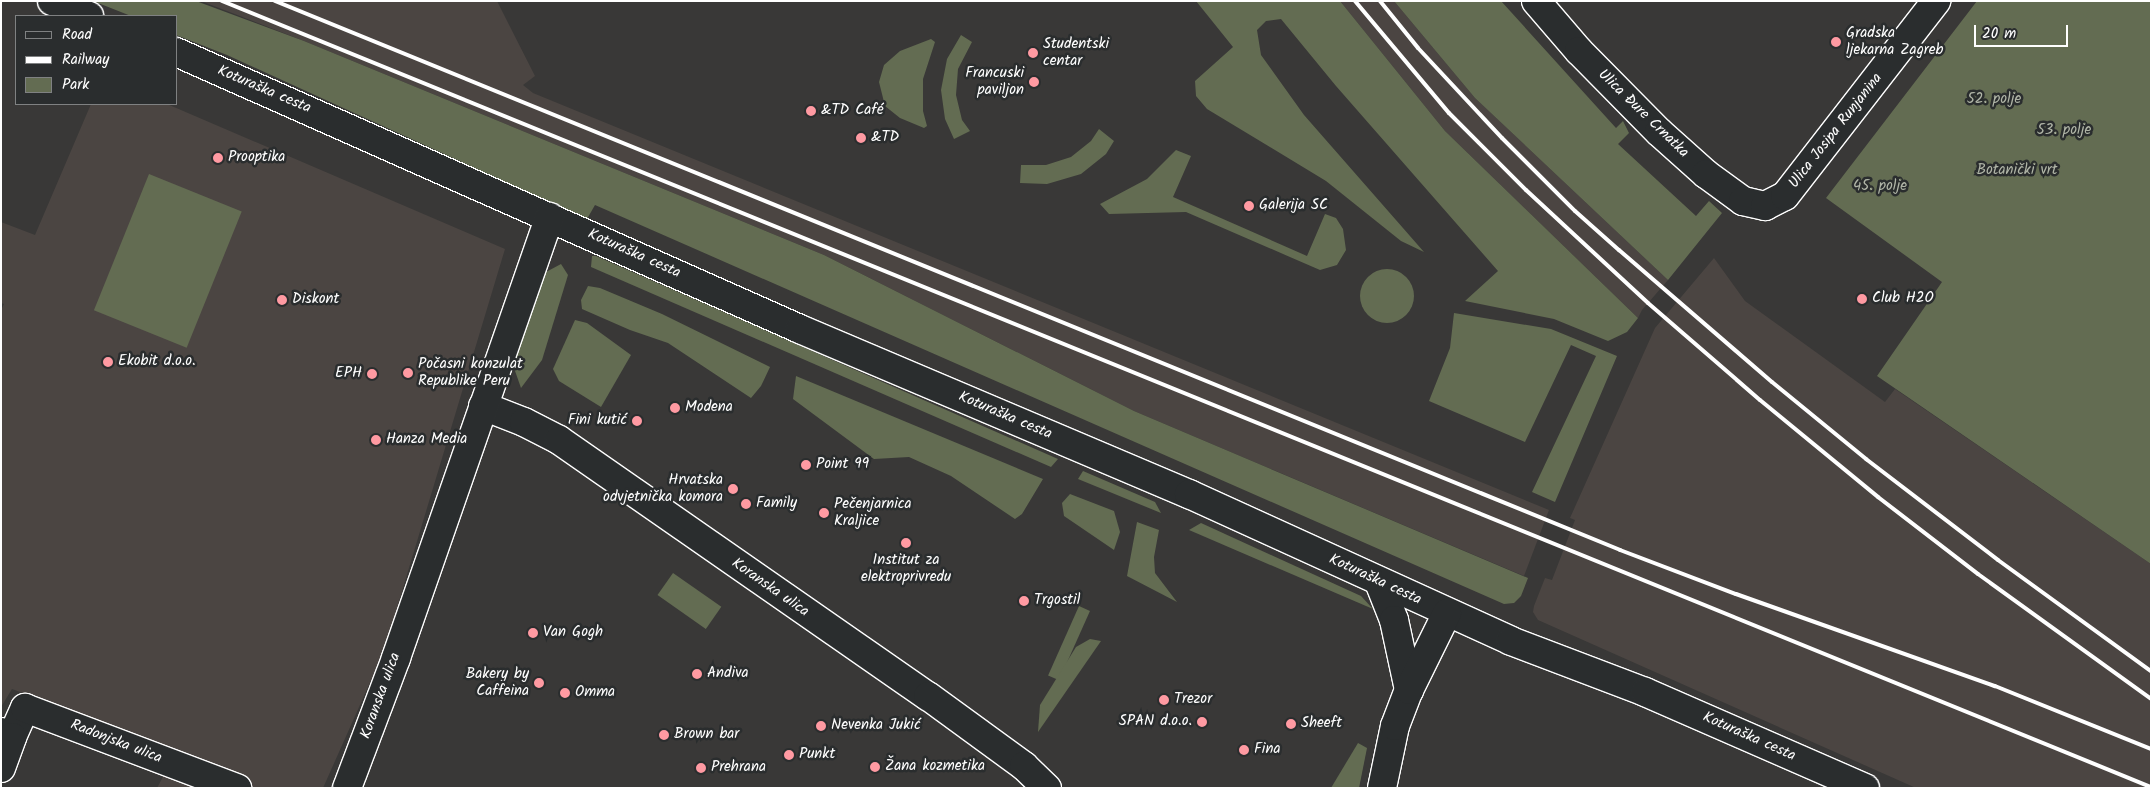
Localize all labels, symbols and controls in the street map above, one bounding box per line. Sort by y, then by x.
legend [15,15,178,105]
scale bar [1977,15,2071,47]
text: 20 m [1982,22,2016,46]
text: Road [62,23,92,47]
place label: Gradska ljekarna Zagreb [1846,24,1943,59]
place label: Studentski centar [1043,35,1109,70]
marker: Gradska ljekarna Zagreb [1830,36,1842,48]
marker: Studentski centar [1027,47,1039,59]
text: Railway [62,48,109,72]
street label: Koturaška cesta [215,62,313,118]
place label: Francuski paviljon [965,64,1024,99]
street label: Ulica Đure Crnatka [1594,66,1692,162]
street label: Ulica Josipa Runjanina [1785,70,1887,192]
text: Park [62,73,89,97]
marker: Francuski paviljon [1028,76,1040,88]
park label: 52. polje [1967,91,2021,109]
place label: &TD Café [821,102,884,120]
marker: &TD Café [805,105,817,117]
park label: 53. polje [2037,122,2091,140]
place label: &TD [871,129,899,147]
marker: &TD [855,132,867,144]
place label: Prooptika [228,149,285,167]
marker: Prooptika [212,152,224,164]
park label: Botanički vrt [1976,162,2058,180]
park label: 45. polje [1853,178,1907,196]
place label: Galerija SC [1259,197,1328,215]
marker: Galerija SC [1243,200,1255,212]
street label: Koturaška cesta [585,225,683,283]
place label: Club H2O [1872,290,1934,308]
place label: Diskont [292,291,339,309]
marker: Club H2O [1856,293,1868,305]
marker: Diskont [276,294,288,306]
place label: Ekobit d.o.o. [118,353,196,371]
place label: Počasni konzulat Republike Peru [418,355,523,390]
marker: Ekobit d.o.o. [102,356,114,368]
place label: EPH [335,365,362,383]
marker: Počasni konzulat Republike Peru [402,367,414,379]
marker: EPH [366,368,378,380]
street label: Koturaška cesta [956,388,1054,444]
place label: Modena [685,399,733,417]
marker: Modena [669,402,681,414]
place label: Fini kutić [568,412,627,430]
marker: Fini kutić [631,415,643,427]
place label: Hanza Media [386,431,467,449]
marker: Hanza Media [370,434,382,446]
place label: Point 99 [816,456,869,474]
marker: Point 99 [800,459,812,471]
place label: Hrvatska odvjetnička komora [603,471,723,506]
marker: Hrvatska odvjetnička komora [727,483,739,495]
place label: Family [756,495,797,513]
place label: Pečenjarnica Kraljice [834,495,911,530]
marker: Family [740,498,752,510]
marker: Pečenjarnica Kraljice [818,507,830,519]
marker: Institut za elektroprivredu [900,537,912,549]
place label: Institut za elektroprivredu [861,551,951,586]
street label: Koturaška cesta [1326,551,1424,609]
street label: Koranska ulica [728,555,812,621]
place label: Trgostil [1034,592,1080,610]
marker: Trgostil [1018,595,1030,607]
place label: Van Gogh [543,624,603,642]
marker: Van Gogh [527,627,539,639]
street label: Koranska ulica [357,650,405,742]
place label: Bakery by Caffeina [466,665,529,700]
place label: Andiva [707,665,749,683]
marker: Andiva [691,668,703,680]
marker: Bakery by Caffeina [533,677,545,689]
place label: Omma [575,684,615,702]
marker: Omma [559,687,571,699]
place label: Trezor [1174,691,1212,709]
marker: Trezor [1158,694,1170,706]
street label: Koturaška cesta [1700,708,1798,766]
place label: SPAN d.o.o. [1119,713,1192,731]
place label: Sheeft [1301,715,1342,733]
street label: Radonjska ulica [68,716,164,768]
marker: SPAN d.o.o. [1196,716,1208,728]
place label: Nevenka Jukić [831,717,921,735]
marker: Sheeft [1285,718,1297,730]
marker: Nevenka Jukić [815,720,827,732]
place label: Brown bar [674,726,739,744]
marker: Brown bar [658,729,670,741]
place label: Fina [1254,741,1280,759]
marker: Fina [1238,744,1250,756]
place label: Punkt [799,746,835,764]
marker: Punkt [783,749,795,761]
place label: Žana kozmetika [885,758,985,776]
place label: Prehrana [711,759,766,777]
marker: Žana kozmetika [869,761,881,773]
marker: Prehrana [695,762,707,774]

